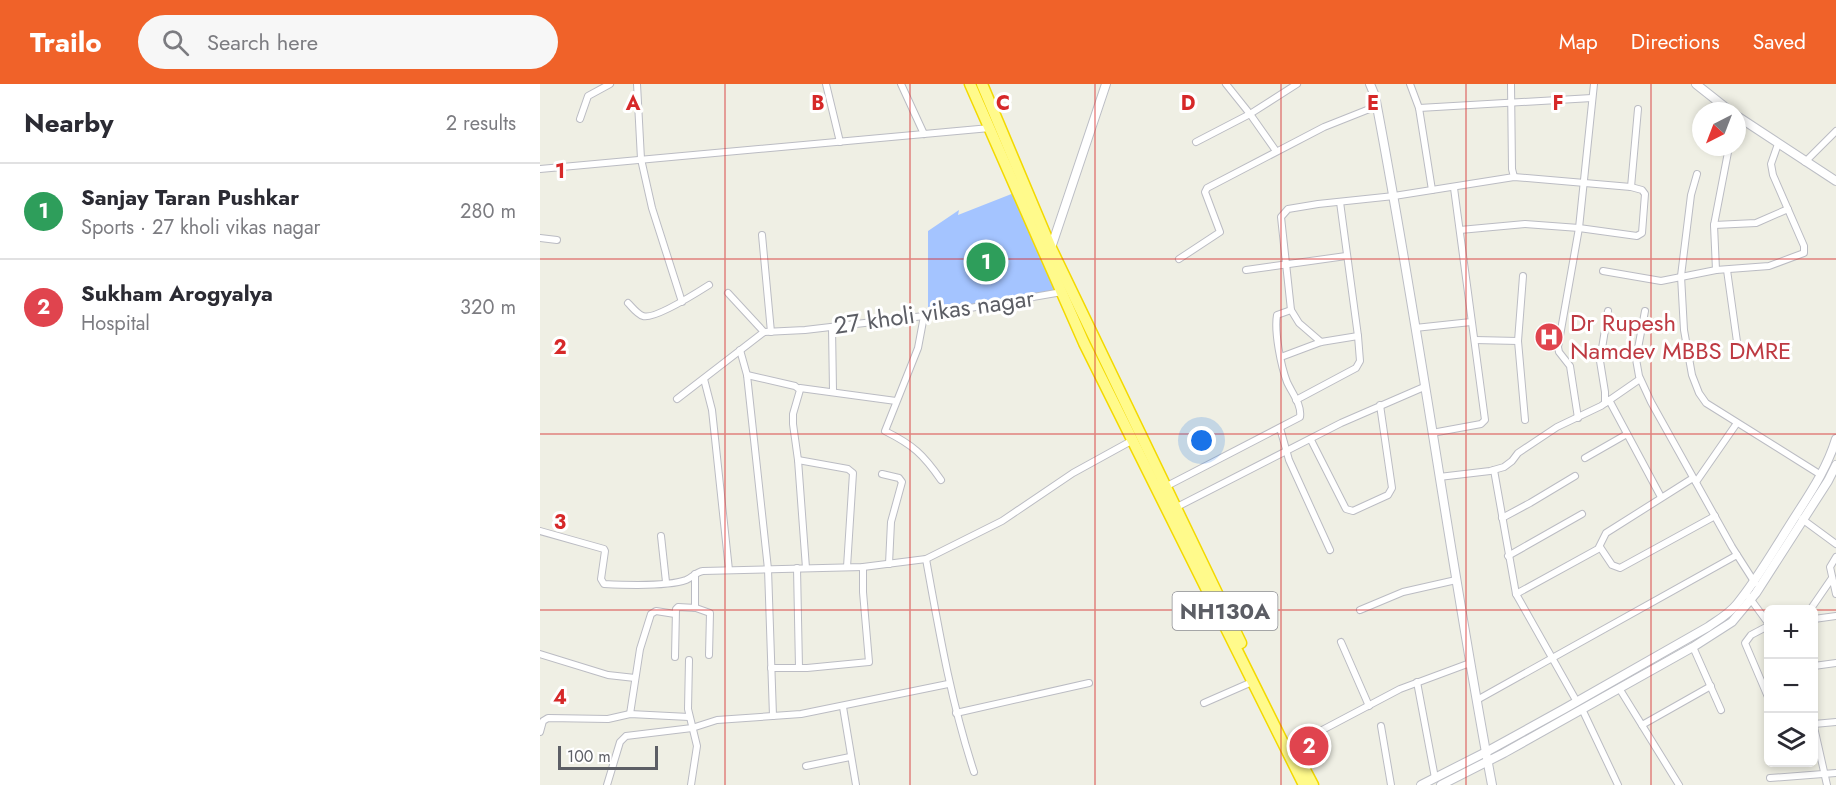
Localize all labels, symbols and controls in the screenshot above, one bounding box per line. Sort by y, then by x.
search box [138,15,558,69]
text: Trailo [30,22,102,63]
icon: search [159,26,192,59]
text: Search here [207,26,318,58]
text: Map [1559,27,1598,57]
text: Directions [1631,27,1720,57]
text: Saved [1753,27,1806,57]
text: A [625,89,641,118]
text: B [811,89,825,118]
text: C [996,89,1010,118]
text: D [1181,89,1195,118]
text: E [1367,89,1379,118]
text: F [1552,89,1564,118]
north arrow [1692,102,1746,156]
text: Nearby [24,104,113,142]
text: 2 results [446,109,516,138]
text: 1 [555,157,565,186]
text: Sanjay Taran Pushkar [81,181,299,213]
text: 1 [38,197,49,226]
text: 280 m [460,197,516,226]
text: Sports · 27 kholi vikas nagar [81,213,320,242]
pin: 1 [966,240,1006,285]
text: Sukham Arogyalya [81,277,273,309]
street label: 27 kholi vikas nagar [831,280,1037,343]
text: 2 [37,293,50,322]
text: 320 m [460,293,516,322]
place label: Dr Rupesh Namdev MBBS DMRE [1570,305,1791,368]
text: Hospital [81,309,150,338]
hospital icon: Dr Rupesh Namdev MBBS DMRE [1533,321,1565,353]
text: 2 [553,333,567,362]
your location [1187,426,1216,455]
text: 3 [554,508,566,537]
road number: NH130A [1172,592,1278,630]
map controls [1764,605,1818,767]
button: + [1764,605,1818,659]
button: − [1764,659,1818,713]
text: 4 [553,683,567,712]
button: layers [1764,713,1818,767]
pin: 2 [1290,724,1328,768]
scale bar [558,743,658,770]
text: 100 m [567,745,611,768]

